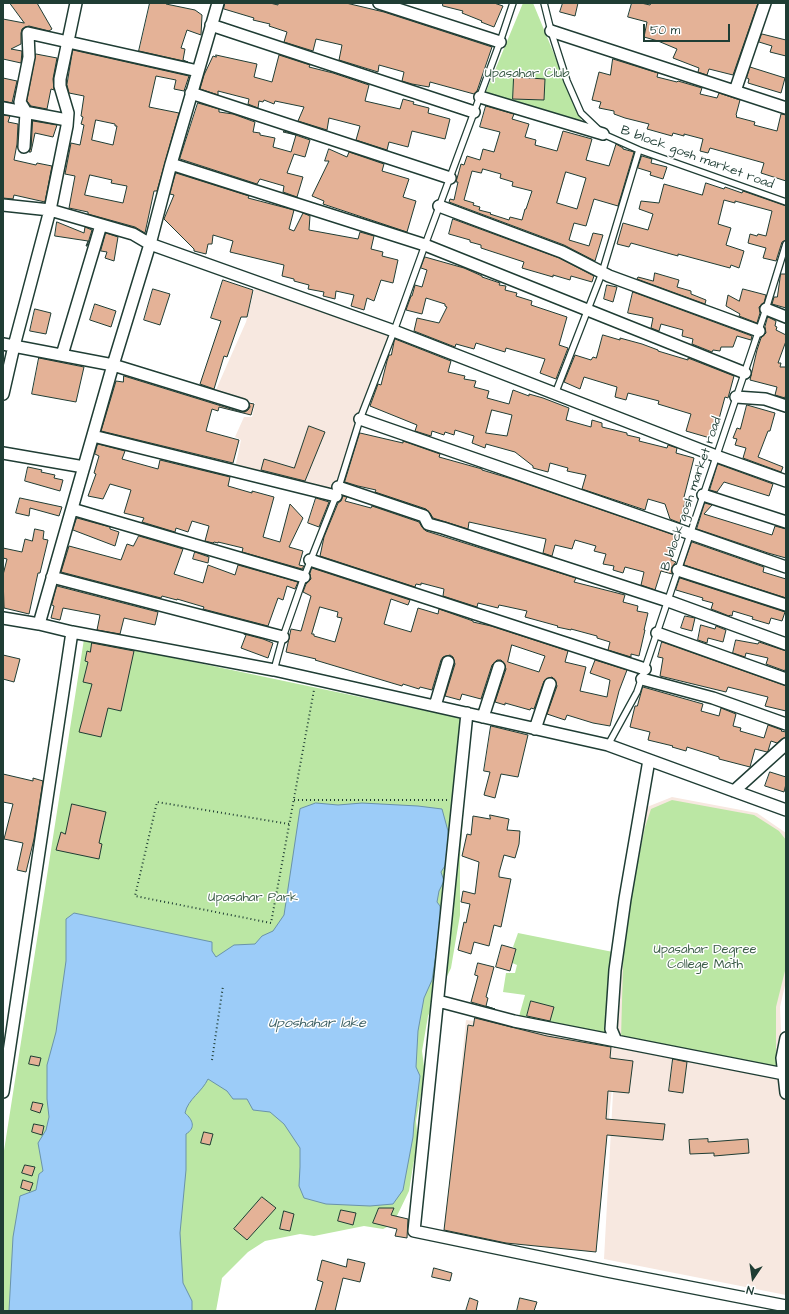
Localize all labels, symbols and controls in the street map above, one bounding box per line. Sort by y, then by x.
scale bar [645,16,732,42]
text: 50 m [650,22,680,39]
park label: Upasahar Club [485,66,569,82]
street label: B block gosh market road [618,123,776,193]
street label: B block gosh market road [658,415,726,573]
park label: Upasahar Park [208,890,298,906]
park label: Upasahar Degree College Math [653,942,757,973]
water label: Uposhahar lake [268,1016,366,1032]
north arrow [733,1258,773,1298]
text: N [745,1282,755,1298]

